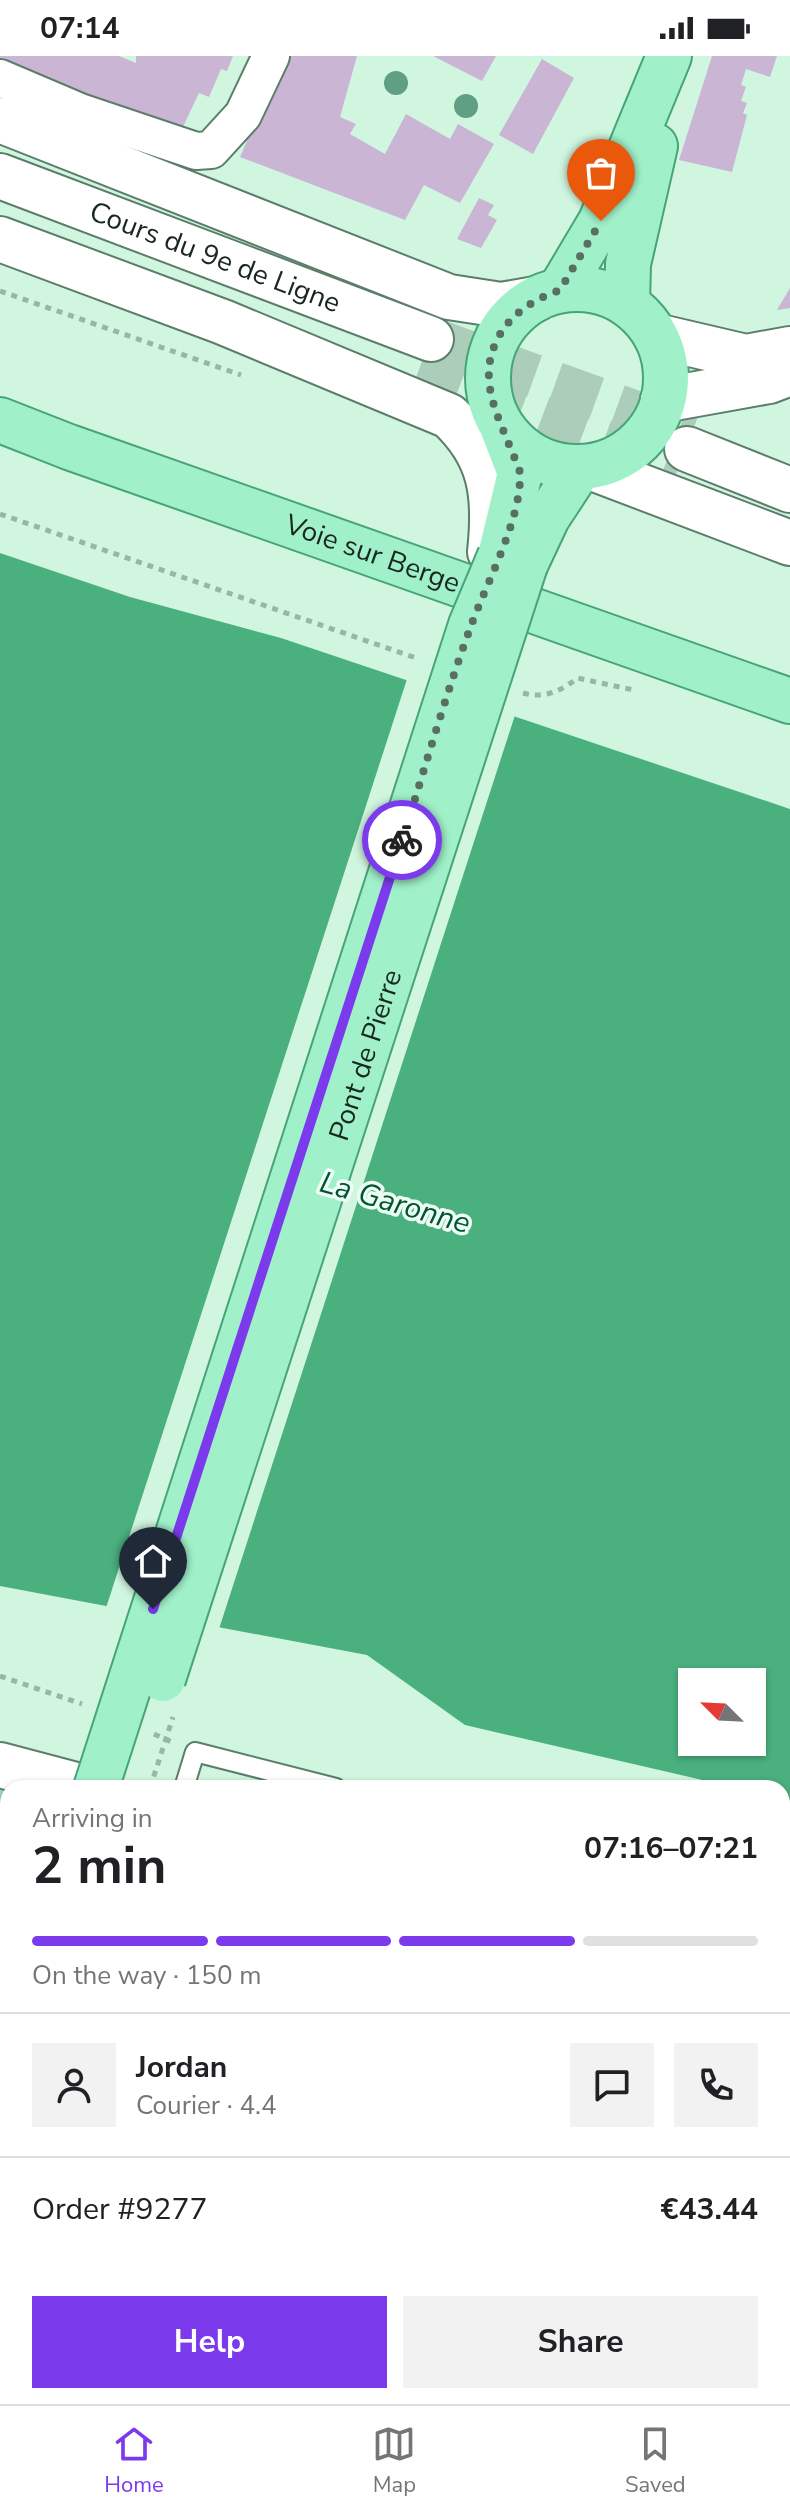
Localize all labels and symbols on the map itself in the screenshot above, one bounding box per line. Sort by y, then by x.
pin [567,139,635,221]
street label: Cours du 9e de Ligne [84,193,346,322]
street label: Voie sur Berge [279,505,465,602]
courier [362,800,442,880]
street label: Pont de Pierre [320,965,411,1146]
water label: La Garonne [315,1162,475,1244]
pin [119,1527,187,1609]
north arrow [678,1668,766,1756]

